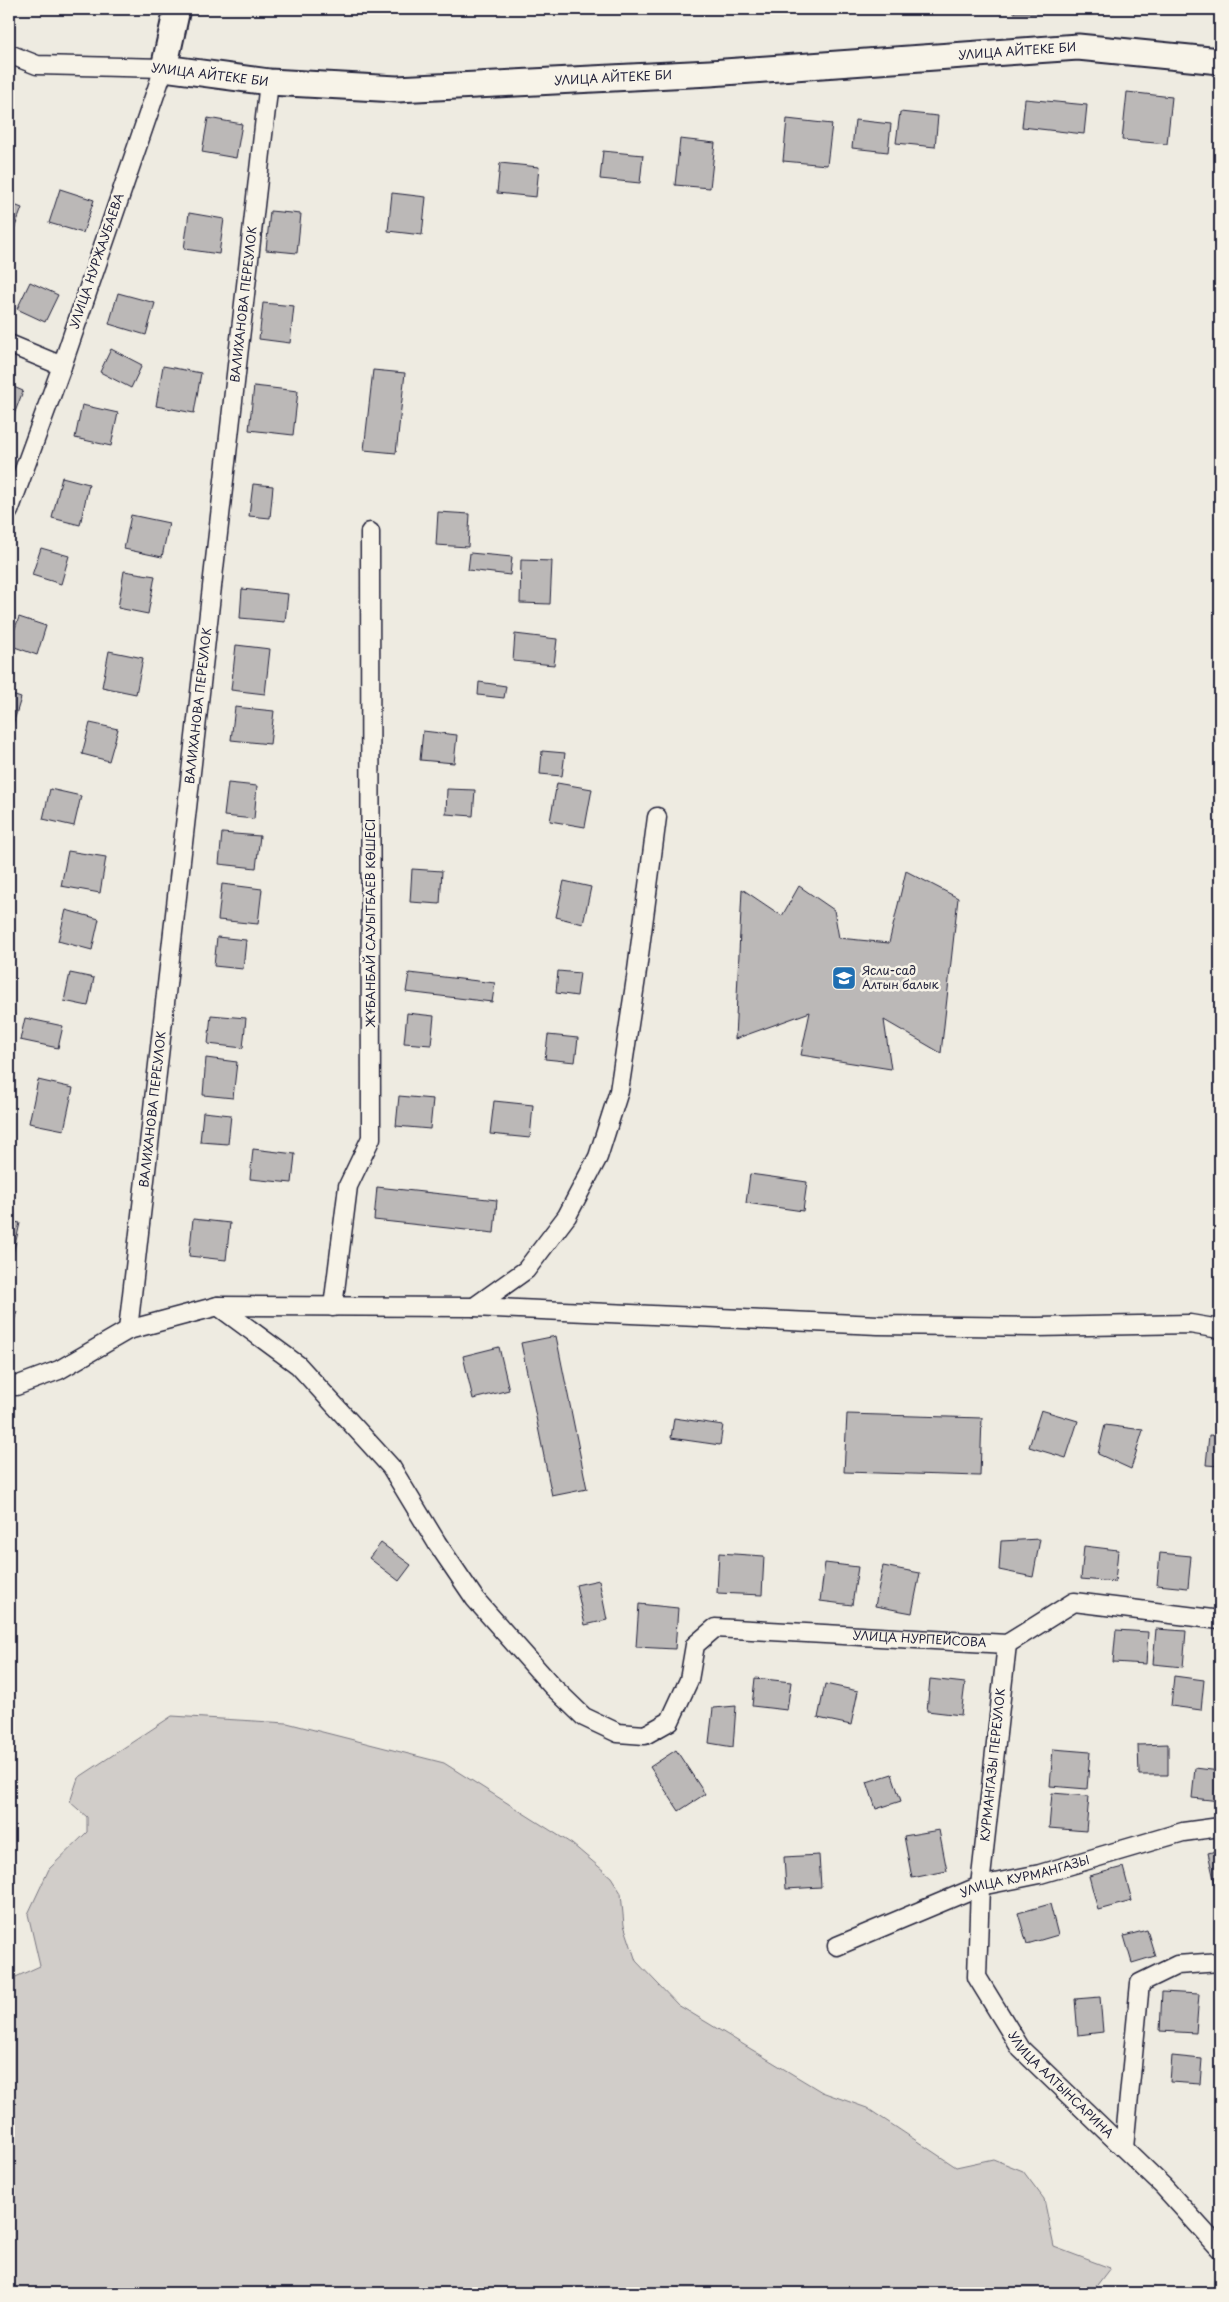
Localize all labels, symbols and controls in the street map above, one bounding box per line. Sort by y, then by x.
street label: УЛИЦА АЙТЕКЕ БИ [958,37,1077,63]
street label: УЛИЦА АЙТЕКЕ БИ [151,58,270,90]
street label: УЛИЦА АЙТЕКЕ БИ [554,65,672,89]
street label: УЛИЦА НУРЖАУБАЕВА [64,190,128,331]
street label: ВАЛИХАНОВА ПЕРЕУЛОК [225,225,261,384]
street label: ВАЛИХАНОВА ПЕРЕУЛОК [180,627,215,785]
street label: ЖҰБАНБАЙ САУЫТБАЕВ КӨШЕСІ [361,819,379,1028]
place label: Ясли-сад Алтын балык [862,961,940,993]
school or university icon: Ясли-сад Алтын балык [831,965,857,991]
street label: ВАЛИХАНОВА ПЕРЕУЛОК [134,1030,170,1188]
street label: УЛИЦА НУРПЕЙСОВА [853,1626,987,1651]
street label: КУРМАНГАЗЫ ПЕРЕУЛОК [975,1687,1009,1842]
street label: УЛИЦА КУРМАНГАЗЫ [957,1850,1092,1901]
street label: УЛИЦА АЛТЫНСАРИНА [1004,2028,1118,2142]

